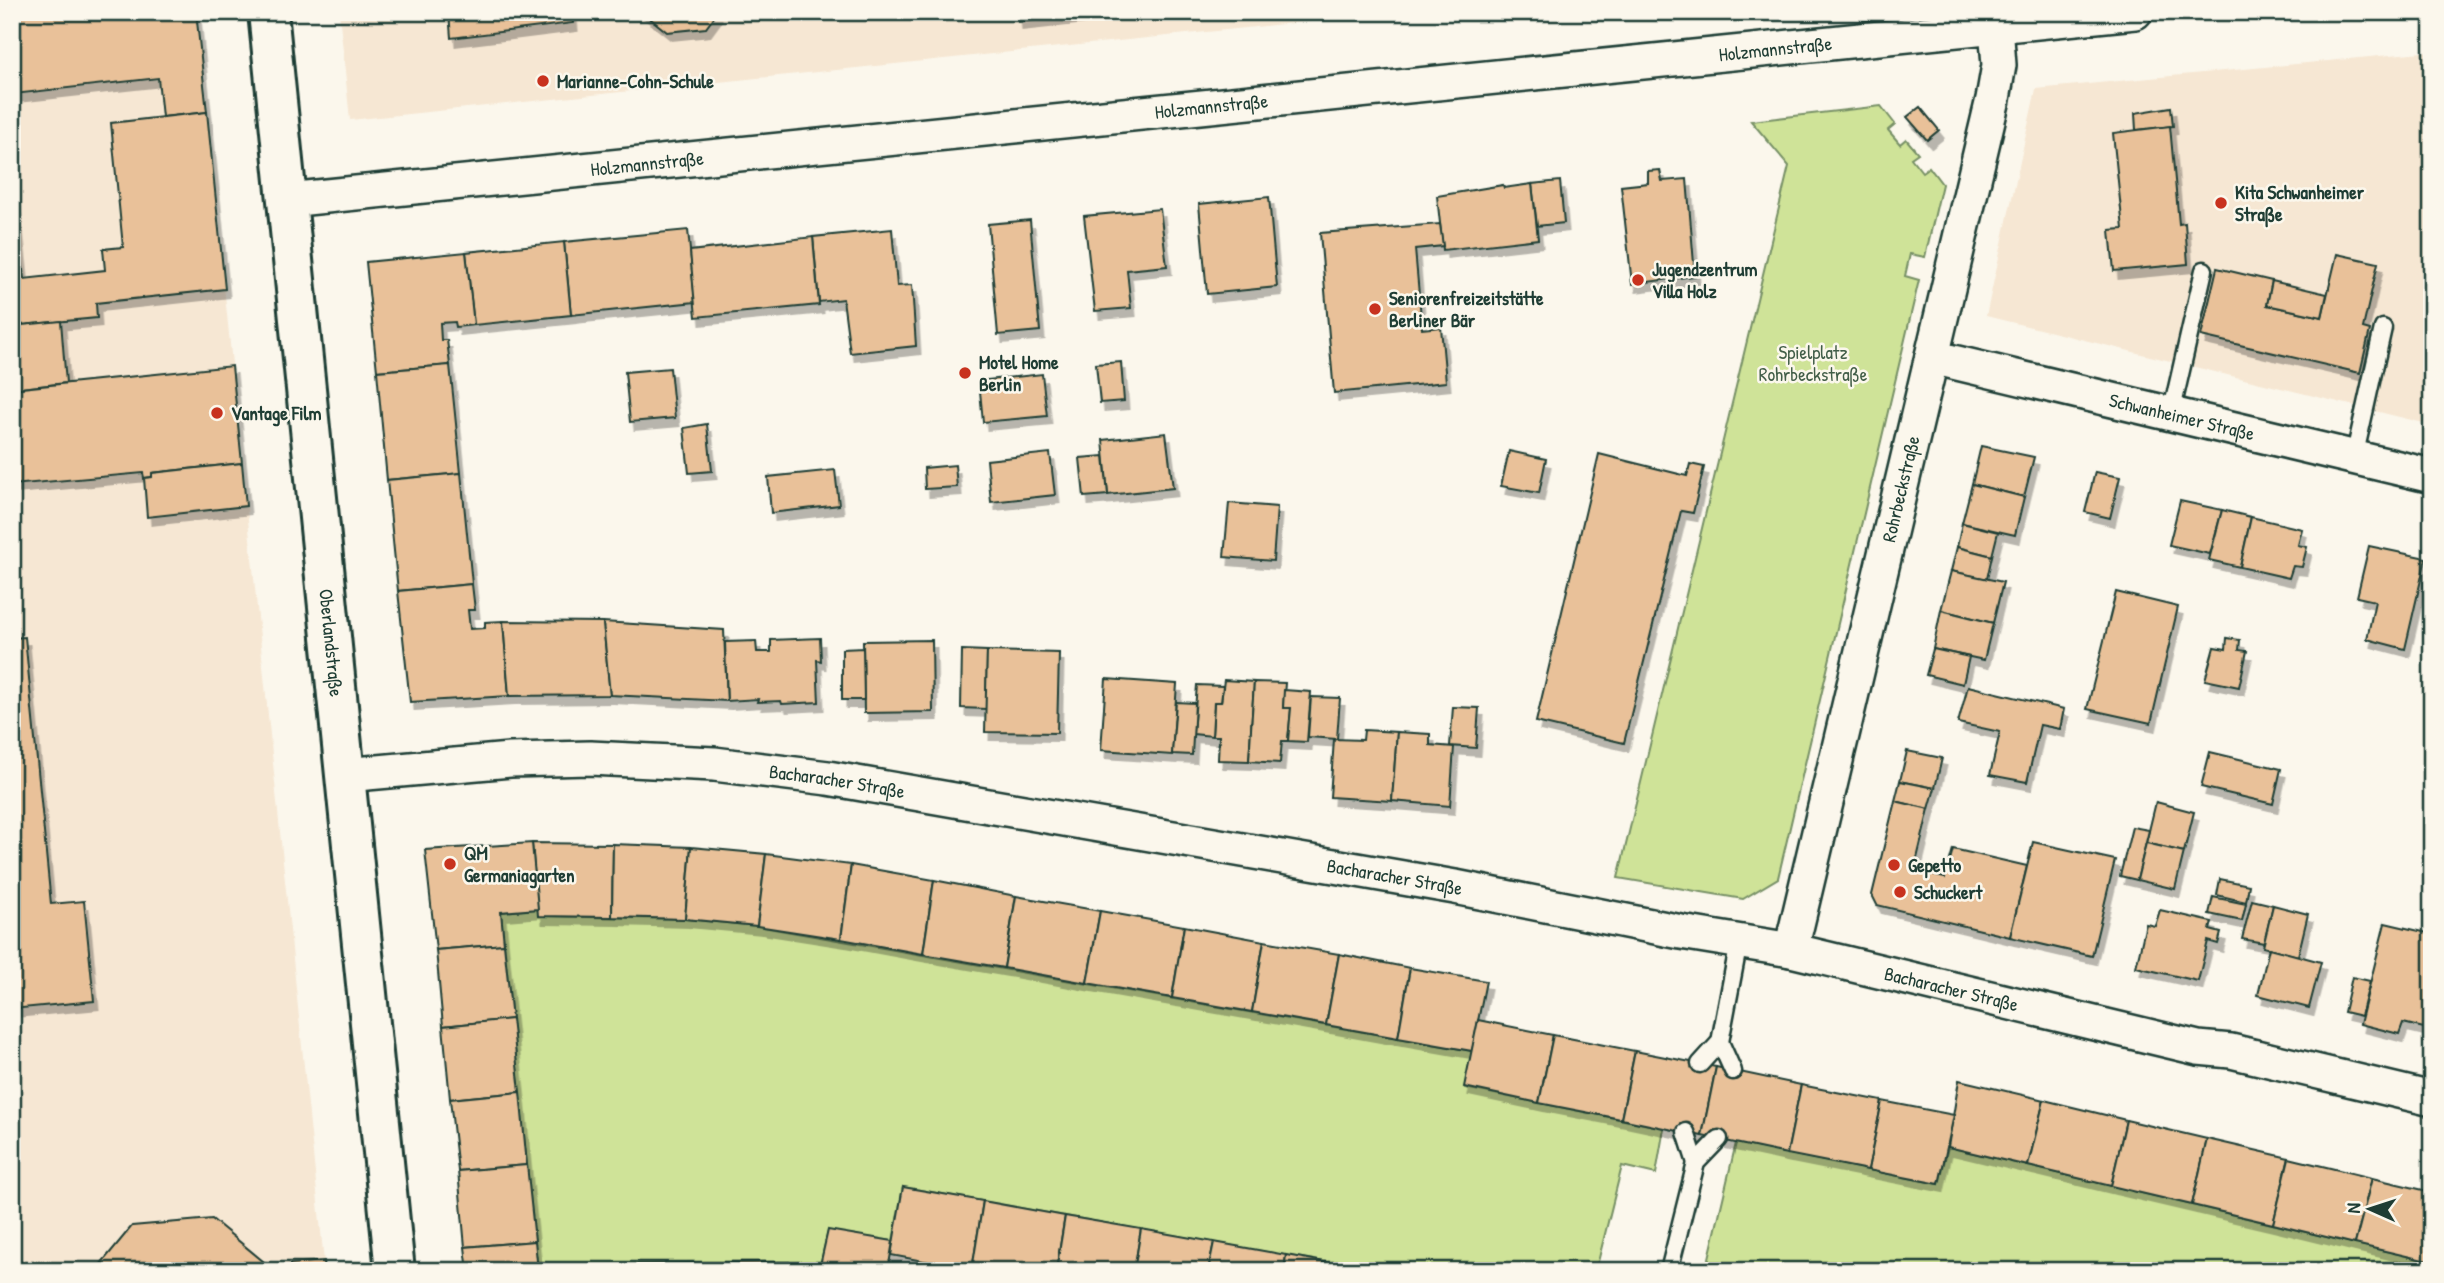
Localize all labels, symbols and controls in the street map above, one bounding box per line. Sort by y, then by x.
street label: Holzmannstraße [1717,30,1834,67]
place label: Marianne-Cohn-Schule [557,68,714,94]
marker: Marianne-Cohn-Schule [535,73,551,89]
street label: Holzmannstraße [1153,87,1270,125]
street label: Holzmannstraße [589,145,705,182]
place label: Kita Schwanheimer Straße [2235,179,2365,228]
marker: Kita Schwanheimer Straße [2213,195,2229,211]
place label: Jugendzentrum Villa Holz [1652,256,1757,304]
marker: Jugendzentrum Villa Holz [1630,272,1646,288]
place label: Seniorenfreizeitstätte Berliner Bär [1389,285,1544,333]
marker: Seniorenfreizeitstätte Berliner Bär [1367,301,1383,317]
park label: Spielplatz Rohrbeckstraße [1759,339,1868,387]
place label: Motel Home Berlin [979,349,1059,397]
marker: Motel Home Berlin [957,365,973,381]
street label: Schwanheimer Straße [2107,387,2258,446]
place label: Vantage Film [231,400,322,427]
marker: Vantage Film [209,405,225,421]
street label: Rohrbeckstraße [1875,433,1926,545]
street label: Oberlandstraße [313,588,350,698]
street label: Bacharacher Straße [768,758,907,804]
place label: QM Germaniagarten [464,840,575,889]
street label: Bacharacher Straße [1325,852,1465,901]
place label: Gepetto [1908,852,1961,879]
marker: QM Germaniagarten [442,856,458,872]
marker: Gepetto [1886,857,1902,873]
place label: Schuckert [1914,879,1984,905]
marker: Schuckert [1892,884,1908,900]
street label: Bacharacher Straße [1882,960,2021,1017]
north arrow [2336,1174,2406,1244]
text: N [2340,1202,2366,1214]

